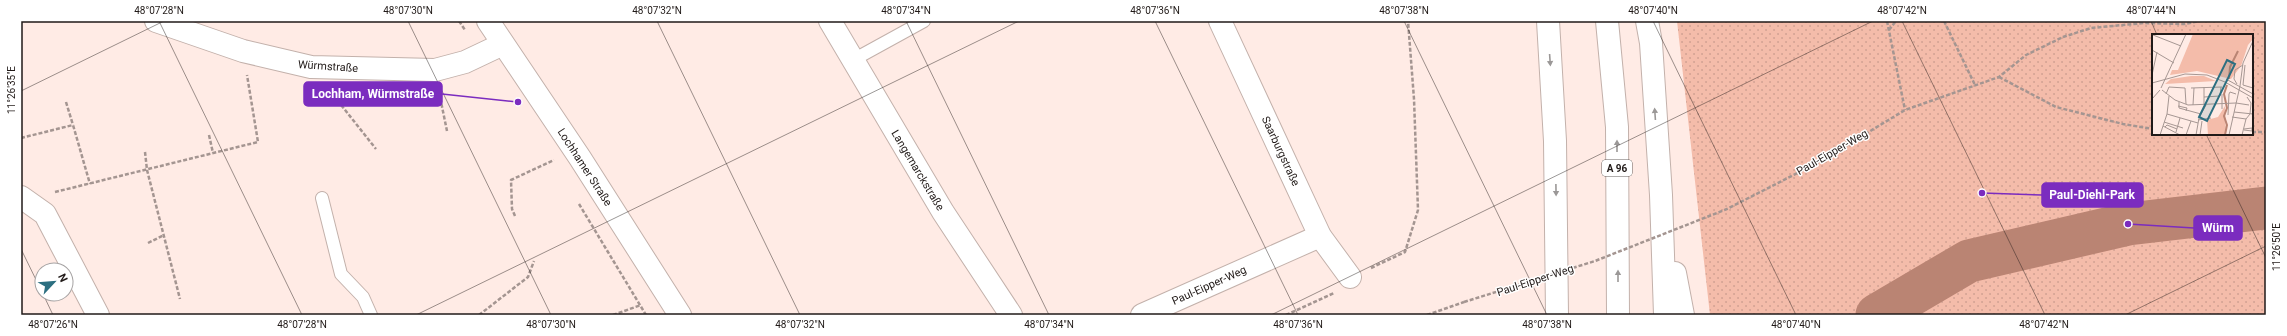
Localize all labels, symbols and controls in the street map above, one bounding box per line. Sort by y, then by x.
text: 48°07'28"N [134,5,184,16]
text: 48°07'30"N [383,5,433,16]
text: 48°07'32"N [632,5,682,16]
text: 48°07'34"N [881,5,931,16]
text: 48°07'36"N [1130,5,1180,16]
text: 48°07'38"N [1379,5,1429,16]
text: 48°07'40"N [1628,5,1678,16]
text: 48°07'42"N [1877,5,1927,16]
text: 48°07'44"N [2126,5,2176,16]
inset map [2152,34,2253,135]
one-way arrow [1547,54,1554,66]
street label: Würmstraße [297,58,359,75]
text: 11°26'35"E [6,66,17,114]
callout: Lochham, Würmstraße [304,82,442,106]
text: Lochham, Würmstraße [312,87,435,101]
one-way arrow [1652,108,1659,120]
street label: Saarburgstraße [1259,114,1302,188]
street label: Lochhamer Straße [555,126,615,209]
street label: Paul-Eipper-Weg [1794,127,1870,178]
street label: Langemarckstraße [888,128,947,213]
one-way arrow [1614,139,1620,152]
road number: A 96 [1602,160,1632,176]
callout: Paul-Diehl-Park [2042,183,2143,207]
one-way arrow [1553,184,1559,197]
text: Paul-Diehl-Park [2049,188,2135,202]
callout: Würm [2194,216,2242,240]
text: Würm [2202,221,2234,235]
text: 11°26'50"E [2271,223,2282,271]
north arrow [34,262,74,302]
street label: Paul-Eipper-Weg [1495,262,1575,299]
street label: Paul-Eipper-Weg [1170,263,1248,308]
one-way arrow [1615,269,1621,282]
text: N [55,271,70,284]
text: 48°07'26"N [28,319,78,330]
text: 48°07'28"N [277,319,327,330]
text: 48°07'30"N [526,319,576,330]
text: 48°07'32"N [775,319,825,330]
text: 48°07'34"N [1024,319,1074,330]
text: 48°07'36"N [1273,319,1323,330]
text: 48°07'38"N [1522,319,1572,330]
text: 48°07'40"N [1771,319,1821,330]
text: 48°07'42"N [2019,319,2069,330]

